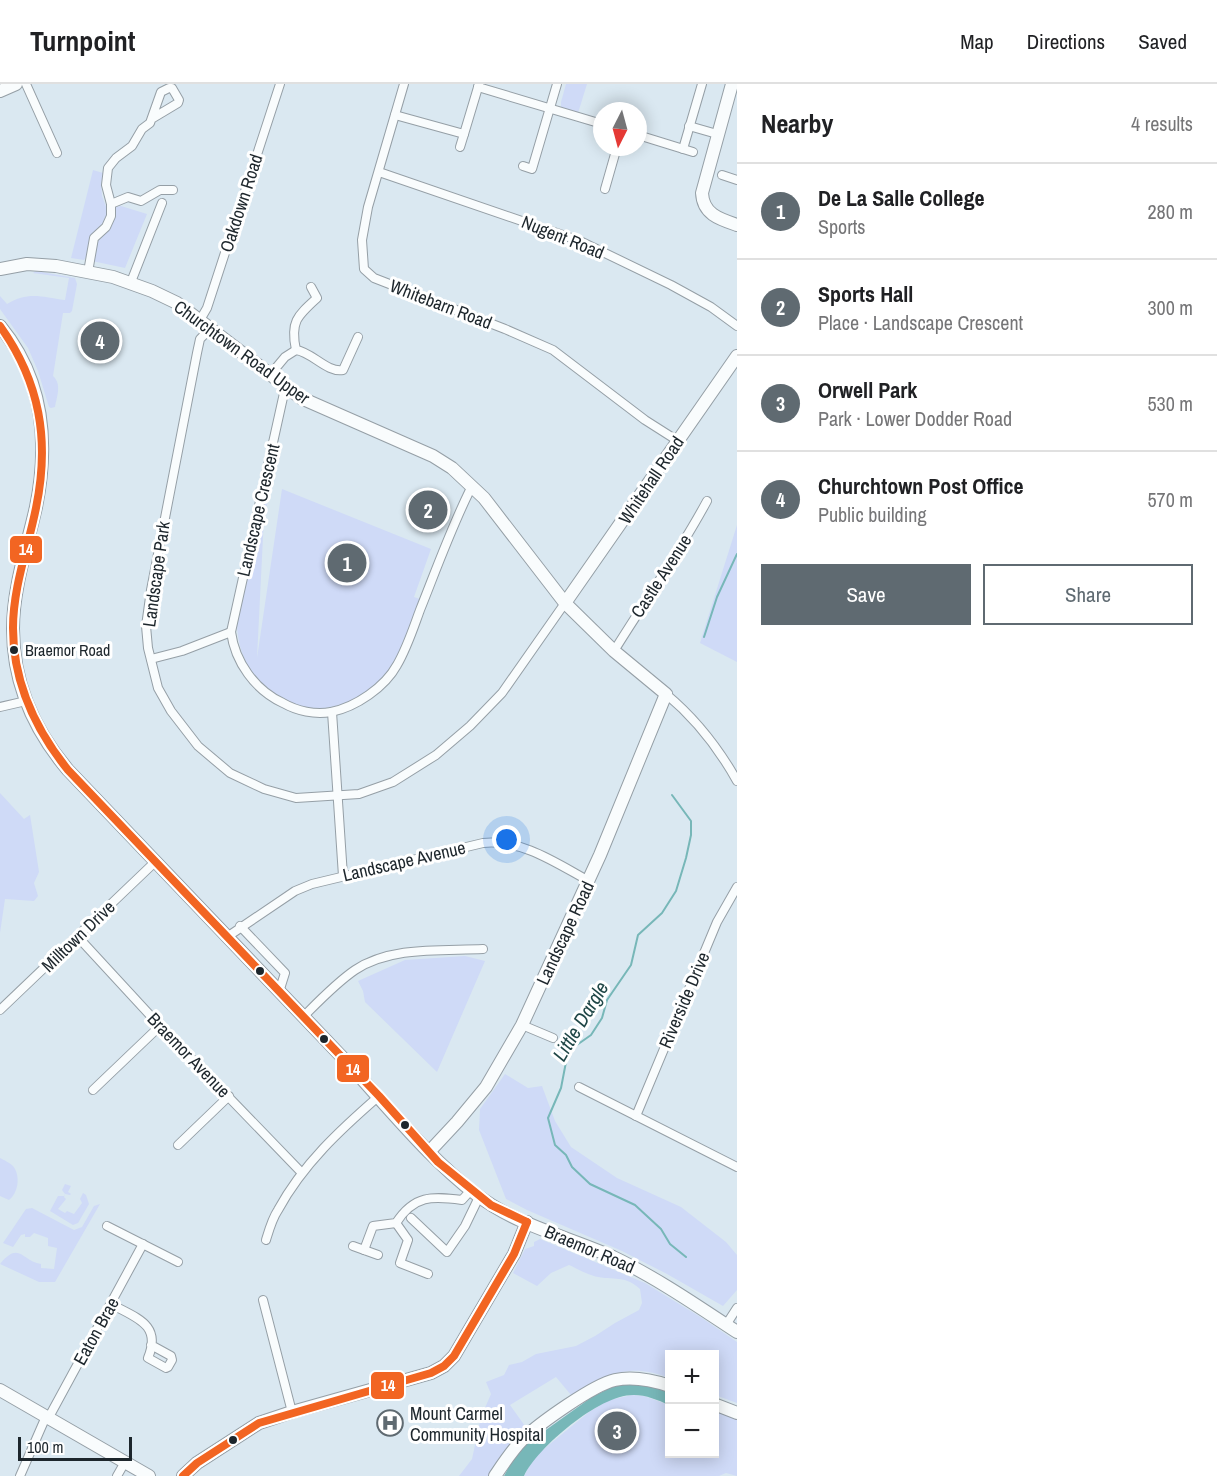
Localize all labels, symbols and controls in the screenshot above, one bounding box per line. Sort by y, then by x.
text: Turnpoint [30,22,135,60]
text: Map [960,27,994,56]
text: Directions [1027,27,1105,56]
text: Saved [1138,27,1187,56]
north arrow [593,102,647,156]
text: Nearby [761,106,833,141]
text: 4 results [1131,110,1193,137]
street label: Oakdown Road [213,151,269,255]
text: De La Salle College [818,183,984,213]
text: 1 [776,198,785,225]
text: 280 m [1147,198,1193,225]
street label: Nugent Road [518,209,608,265]
text: Sports [818,213,865,240]
street label: Whitebarn Road [386,273,496,335]
text: Sports Hall [818,279,913,309]
street label: Churchtown Road Upper [169,294,315,410]
text: 2 [776,294,785,321]
text: 300 m [1147,294,1193,321]
text: Place · Landscape Crescent [818,309,1023,336]
pin: 4 [80,318,120,364]
text: Orwell Park [818,375,917,405]
text: 3 [776,390,785,417]
text: 530 m [1147,390,1193,417]
text: Park · Lower Dodder Road [818,405,1012,432]
street label: Whitehall Road [612,431,690,529]
street label: Landscape Crescent [231,441,285,579]
text: Churchtown Post Office [818,471,1023,501]
text: 4 [776,486,785,513]
text: 570 m [1147,486,1193,513]
pin: 2 [408,488,448,532]
text: Public building [818,501,927,528]
street label: Landscape Park [136,519,176,629]
street label: Castle Avenue [625,529,697,623]
line badge: 14 [9,535,43,564]
text: 14 [19,538,34,560]
pin: 1 [328,540,366,586]
button: Save [761,564,971,625]
button: Share [983,564,1193,625]
place label: Braemor Road [25,639,110,661]
marker: Braemor Road [8,644,20,656]
your location [492,825,521,854]
street label: Landscape Avenue [340,835,468,887]
street label: Landscape Road [530,877,600,989]
street label: Milltown Drive [36,895,120,977]
street label: Riverside Drive [652,948,716,1052]
unlabelled marker [254,965,266,977]
water label: Little Dargle [546,976,614,1066]
street label: Braemor Avenue [142,1007,236,1103]
unlabelled marker [318,1033,330,1045]
line badge: 14 [336,1054,370,1083]
text: 14 [346,1058,361,1080]
unlabelled marker [399,1119,411,1131]
street label: Braemor Road [541,1219,639,1279]
street label: Eaton Brae [67,1293,125,1369]
map controls [665,1350,719,1458]
button: + [665,1350,719,1404]
line badge: 14 [370,1371,405,1400]
text: 14 [381,1374,396,1396]
place label: Mount Carmel Community Hospital [410,1401,544,1447]
button: − [665,1404,719,1458]
hospital icon: Mount Carmel Community Hospital [375,1408,405,1438]
pin: 3 [598,1408,636,1454]
scale bar [18,1434,132,1462]
unlabelled marker [227,1434,239,1446]
text: 100 m [27,1436,63,1458]

